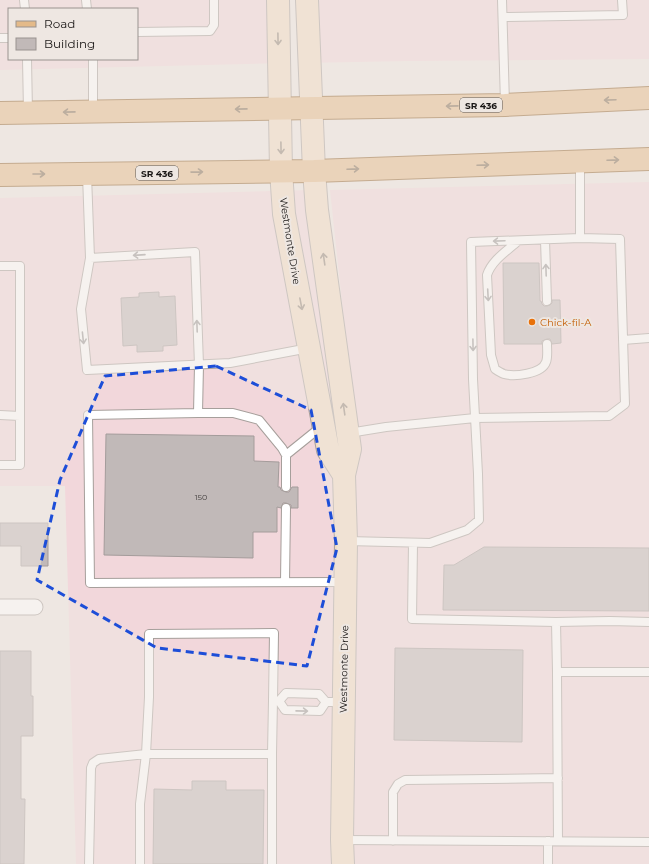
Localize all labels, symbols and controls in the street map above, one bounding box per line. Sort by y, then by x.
legend [8,8,138,60]
text: Road [44,16,75,31]
one-way arrow [275,32,282,45]
text: Building [44,36,95,51]
one-way arrow [604,96,617,104]
road number: SR 436 [460,98,502,112]
one-way arrow [446,102,459,110]
one-way arrow [235,105,248,113]
one-way arrow [63,108,76,116]
one-way arrow [277,141,285,154]
one-way arrow [606,157,619,164]
one-way arrow [476,161,489,169]
road number: SR 436 [136,166,178,180]
one-way arrow [346,166,359,173]
one-way arrow [190,169,203,176]
one-way arrow [32,170,45,178]
street label: Westmonte Drive [277,197,303,285]
one-way arrow [493,238,506,245]
one-way arrow [133,252,146,259]
one-way arrow [320,253,328,266]
one-way arrow [542,264,550,277]
one-way arrow [485,288,492,301]
one-way arrow [297,297,305,310]
place label: Chick-fil-A [540,316,592,329]
marker: Chick-fil-A [527,317,537,327]
one-way arrow [194,320,201,333]
one-way arrow [80,331,87,344]
one-way arrow [469,338,477,351]
one-way arrow [340,403,348,416]
house number: 150 [195,492,207,502]
street label: Westmonte Drive [337,625,351,713]
one-way arrow [295,707,308,715]

